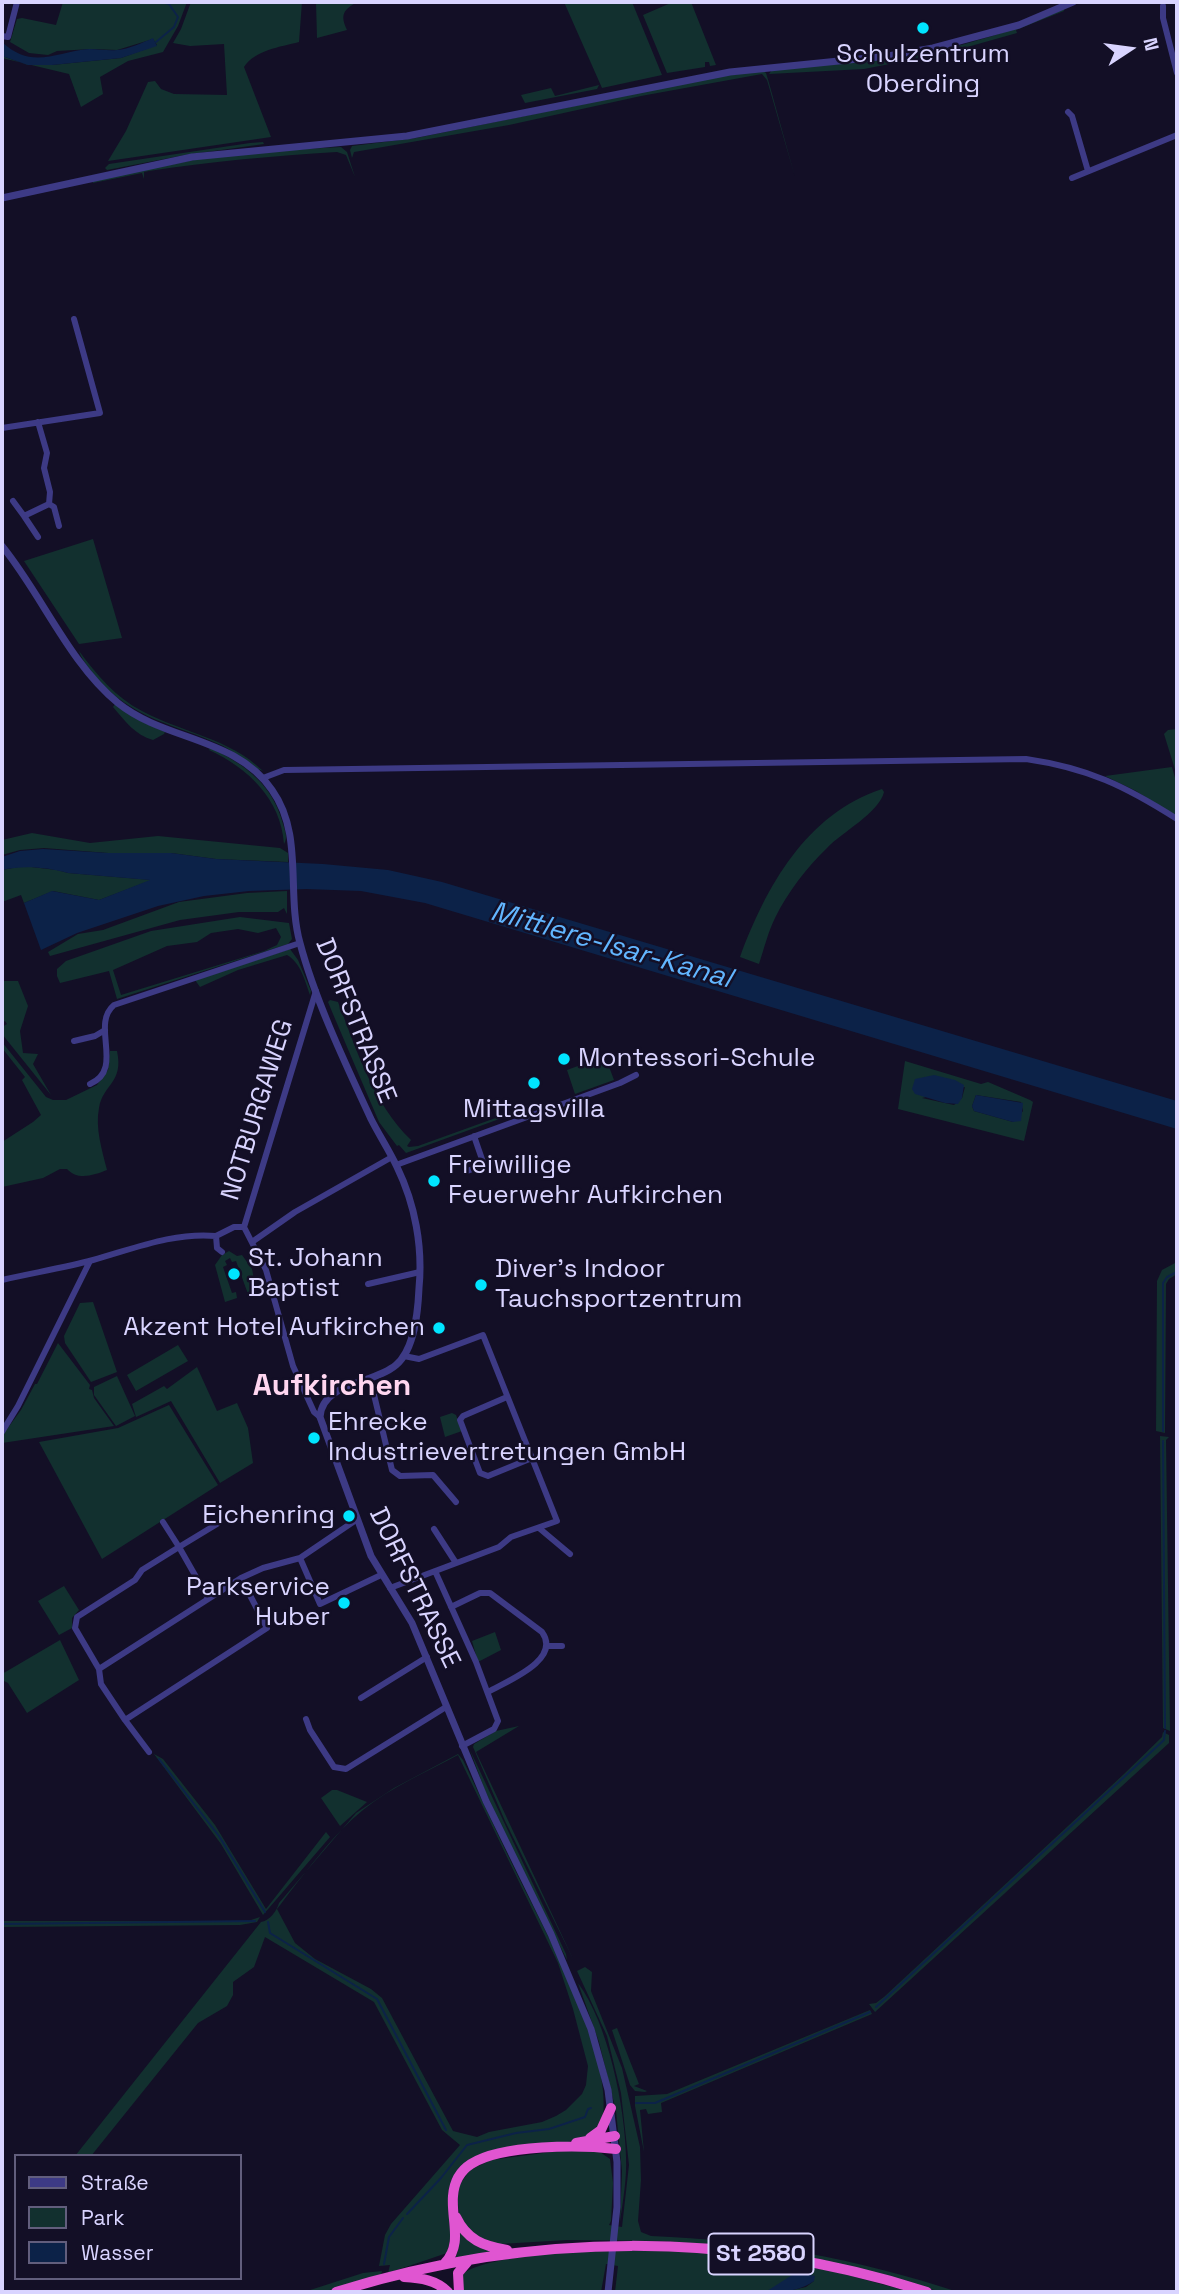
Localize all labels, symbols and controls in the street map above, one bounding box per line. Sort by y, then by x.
north arrow [1095,14,1165,84]
marker: Schulzentrum Oberding [915,20,931,36]
text: N [1137,35,1165,53]
place label: Schulzentrum Oberding [836,39,1010,100]
water label: Mittlere-Isar-Kanal [487,895,735,997]
street label: DORFSTRASSE [308,934,402,1108]
street label: NOTBURGAWEG [216,1016,300,1204]
place label: Montessori-Schule [578,1043,815,1075]
marker: Montessori-Schule [556,1051,572,1067]
marker: Mittagsvilla [526,1075,542,1091]
place label: Mittagsvilla [463,1094,605,1126]
place label: Freiwillige Feuerwehr Aufkirchen [448,1150,723,1212]
marker: Freiwillige Feuerwehr Aufkirchen [426,1173,442,1189]
place label: St. Johann Baptist [248,1243,383,1304]
place label: Diver's Indoor Tauchsportzentrum [495,1254,742,1316]
marker: St. Johann Baptist [226,1266,242,1282]
marker: Diver's Indoor Tauchsportzentrum [473,1277,489,1293]
place label: Akzent Hotel Aufkirchen [123,1312,425,1344]
marker: Akzent Hotel Aufkirchen [431,1320,447,1336]
district label: Aufkirchen [253,1369,411,1405]
place label: Ehrecke Industrievertretungen GmbH [328,1407,686,1468]
marker: Ehrecke Industrievertretungen GmbH [306,1430,322,1446]
place label: Eichenring [202,1500,335,1532]
street label: DORFSTRASSE [362,1503,466,1673]
marker: Eichenring [341,1508,357,1524]
place label: Parkservice Huber [186,1572,330,1634]
marker: Parkservice Huber [336,1595,352,1611]
legend [14,2154,242,2280]
text: Straße [81,2169,149,2196]
text: Park [81,2204,125,2231]
road number: St 2580 [708,2234,814,2274]
text: Wasser [81,2239,154,2266]

